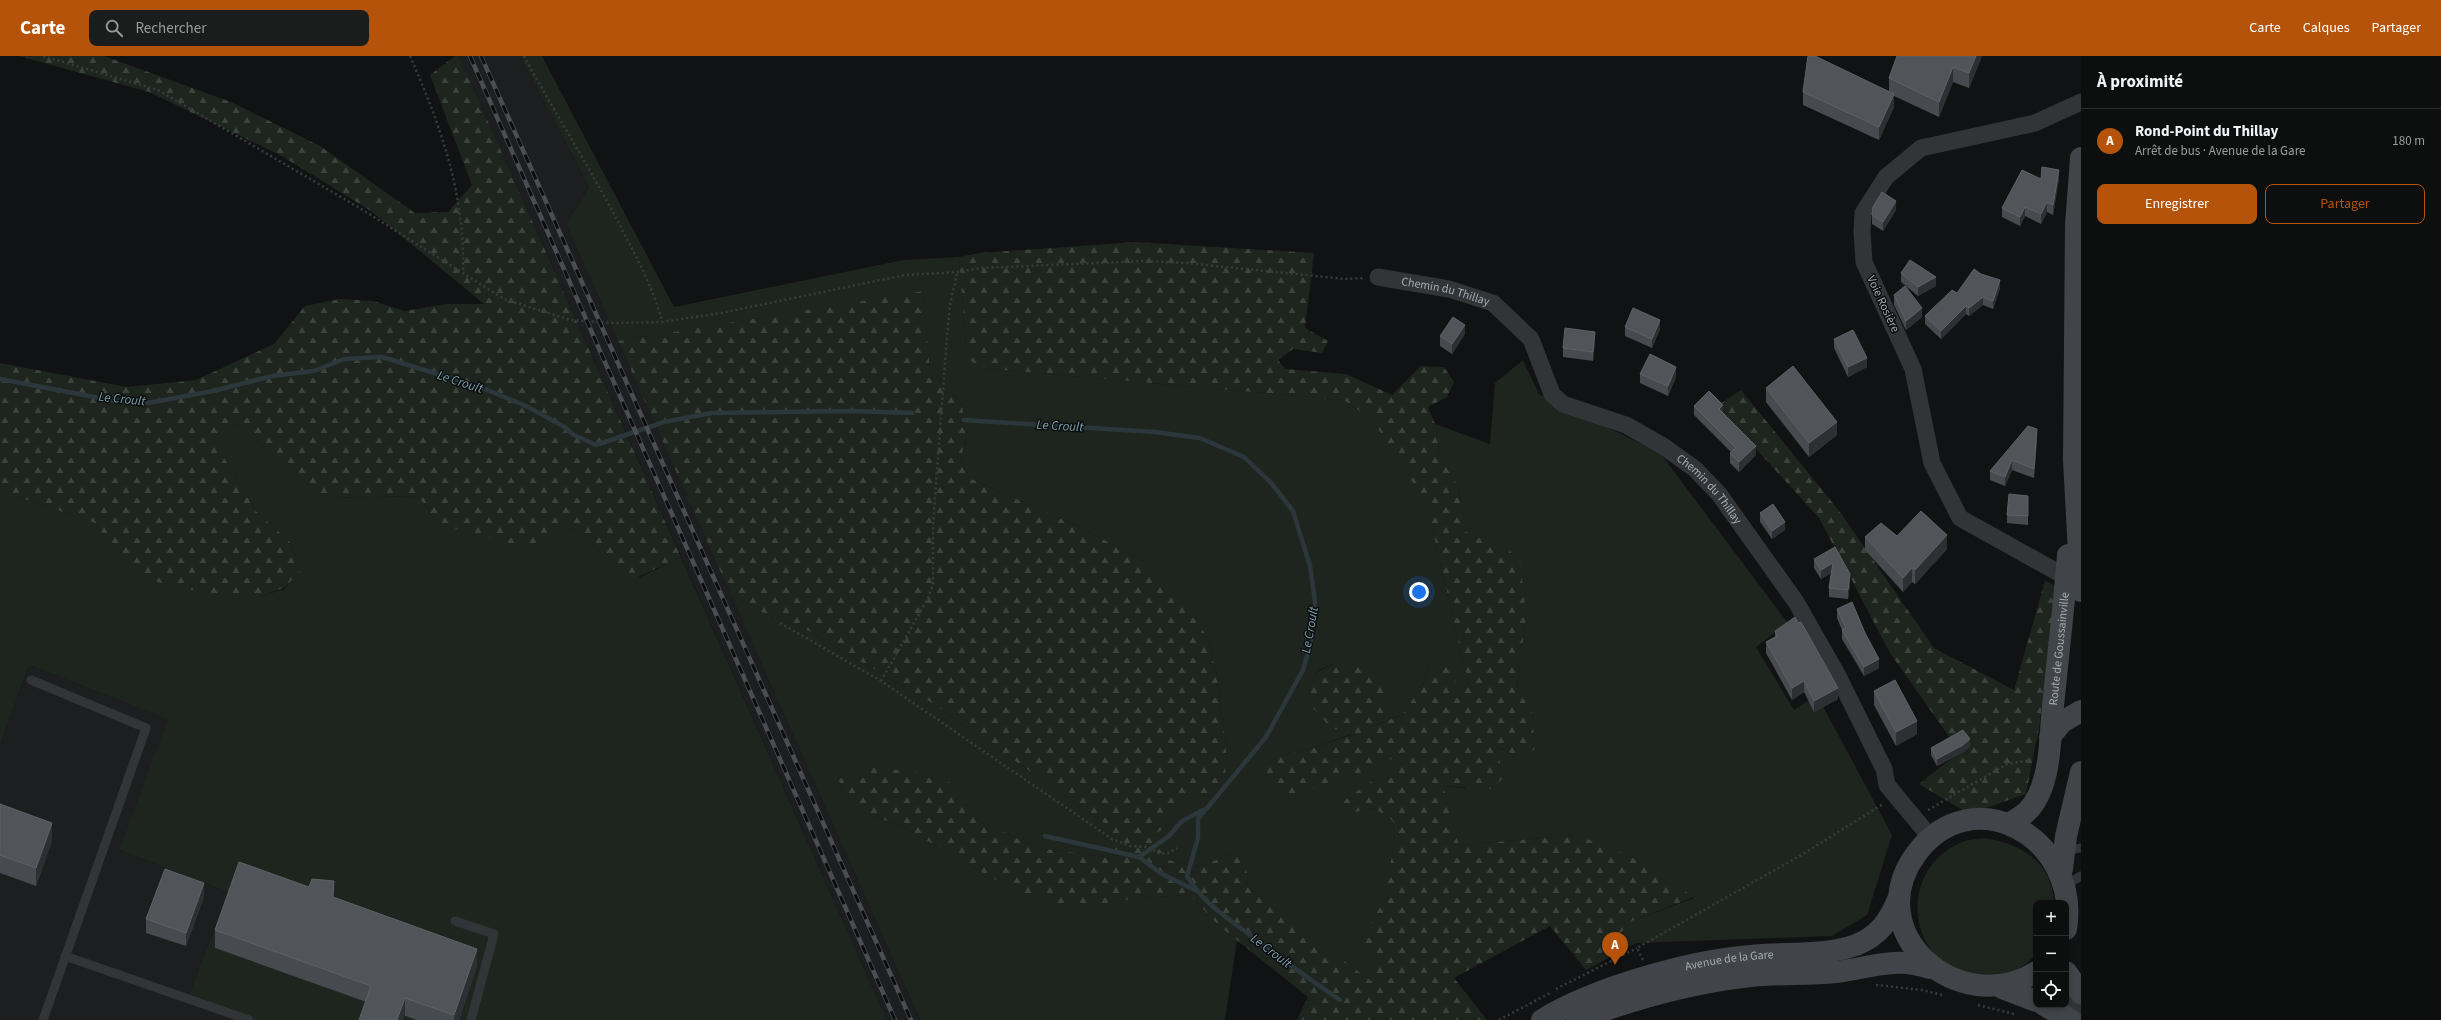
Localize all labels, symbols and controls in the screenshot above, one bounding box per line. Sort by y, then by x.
search box [89,10,369,46]
text: Carte [20,15,65,42]
icon: search [103,17,125,39]
text: Rechercher [135,18,206,39]
text: Carte [2249,18,2281,38]
text: Calques [2303,18,2350,38]
text: Partager [2372,18,2421,38]
text: À proximité [2097,70,2183,94]
text: Rond-Point du Thillay [2135,121,2278,142]
text: A [2106,132,2114,150]
text: 180 m [2392,132,2425,150]
text: Arrêt de bus · Avenue de la Gare [2135,142,2305,160]
button: Enregistrer [2097,184,2257,224]
button: Partager [2265,184,2425,224]
street label: Chemin du Thillay [1400,273,1492,310]
street label: Voie Rosière [1862,273,1904,335]
water label: Le Croult [435,366,486,398]
water label: Le Croult [98,388,147,410]
water label: Le Croult [1036,416,1085,436]
street label: Chemin du Thillay [1673,450,1746,528]
your location [1409,582,1429,602]
street label: Route de Goussainville [2045,591,2073,706]
water label: Le Croult [1297,605,1323,655]
map controls [2033,900,2069,1008]
button: + [2033,900,2069,936]
water label: Le Croult [1247,930,1296,973]
pin: A [1602,932,1628,965]
button: − [2033,936,2069,972]
street label: Avenue de la Gare [1683,946,1774,975]
button: locate [2033,972,2069,1008]

